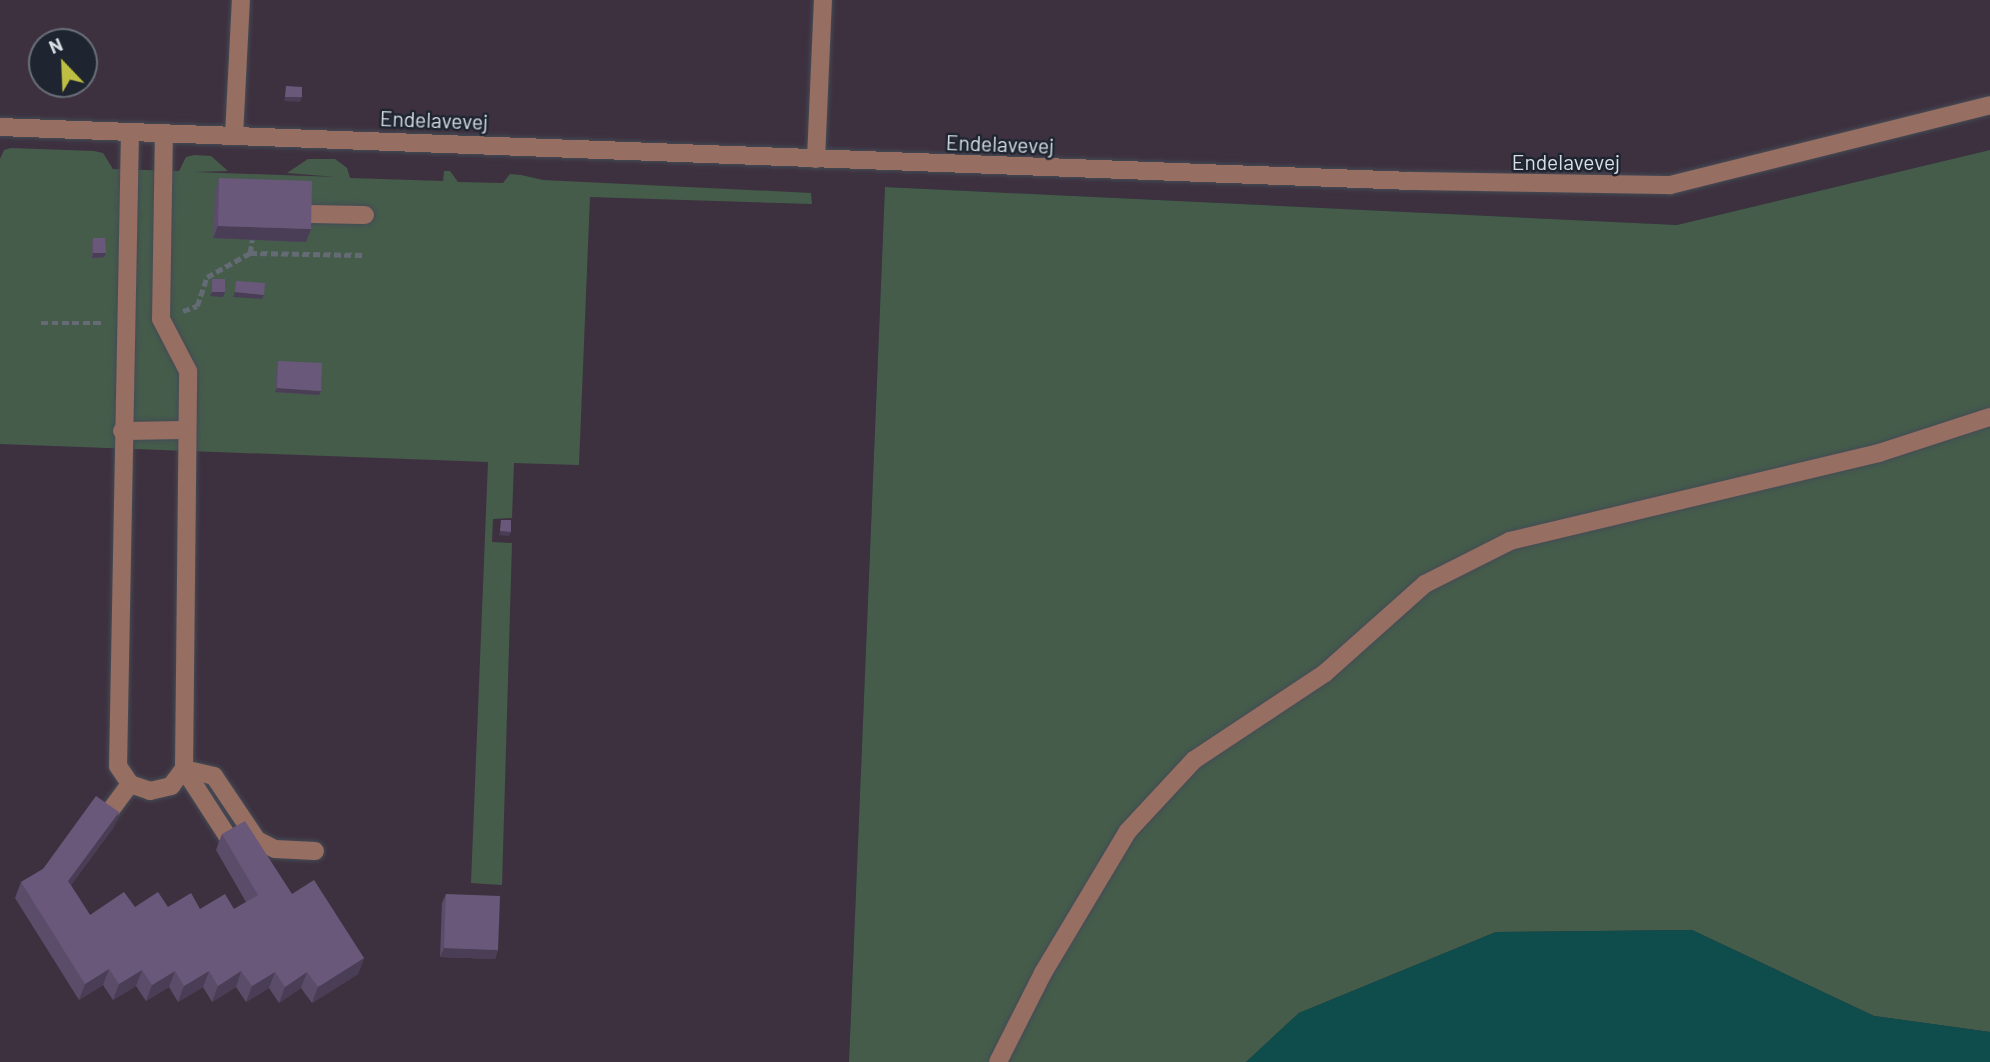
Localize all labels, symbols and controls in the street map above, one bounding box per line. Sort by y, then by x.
north arrow [28,28,98,98]
text: N [45,32,66,58]
street label: Endelavevej [379,106,489,134]
street label: Endelavevej [945,130,1055,158]
street label: Endelavevej [1512,149,1620,175]

